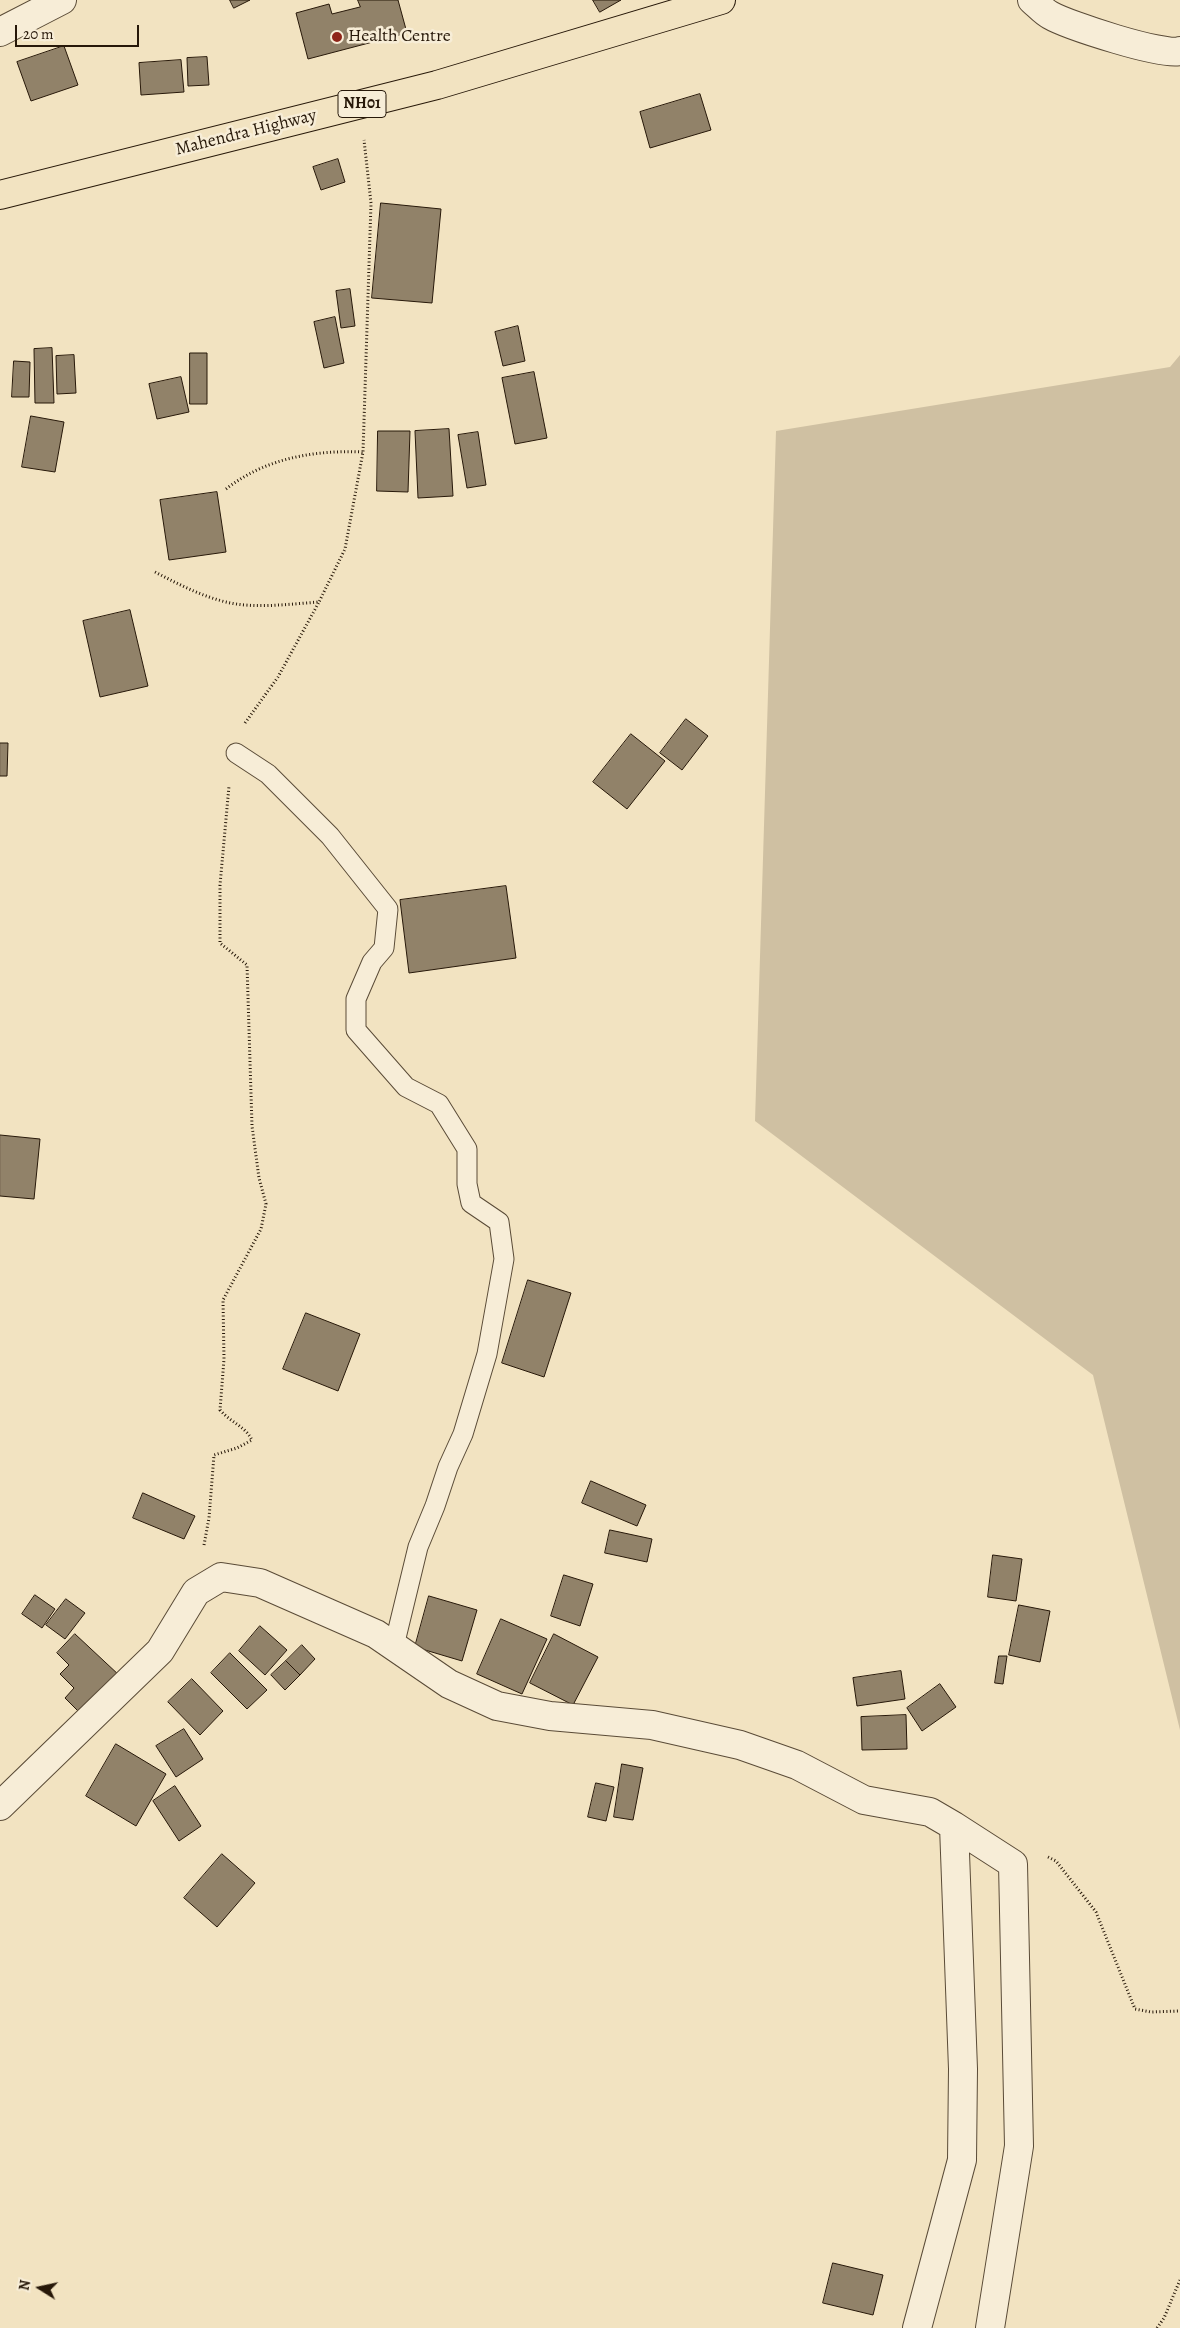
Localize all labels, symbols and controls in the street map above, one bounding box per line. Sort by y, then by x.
scale bar [18,15,141,47]
text: 20 m [23,24,54,44]
place label: Health Centre [348,26,451,48]
marker: Health Centre [330,30,344,44]
road number: NH01 [338,90,386,118]
street label: Mahendra Highway [173,105,319,161]
north arrow [15,2263,65,2313]
text: N [14,2279,35,2292]

